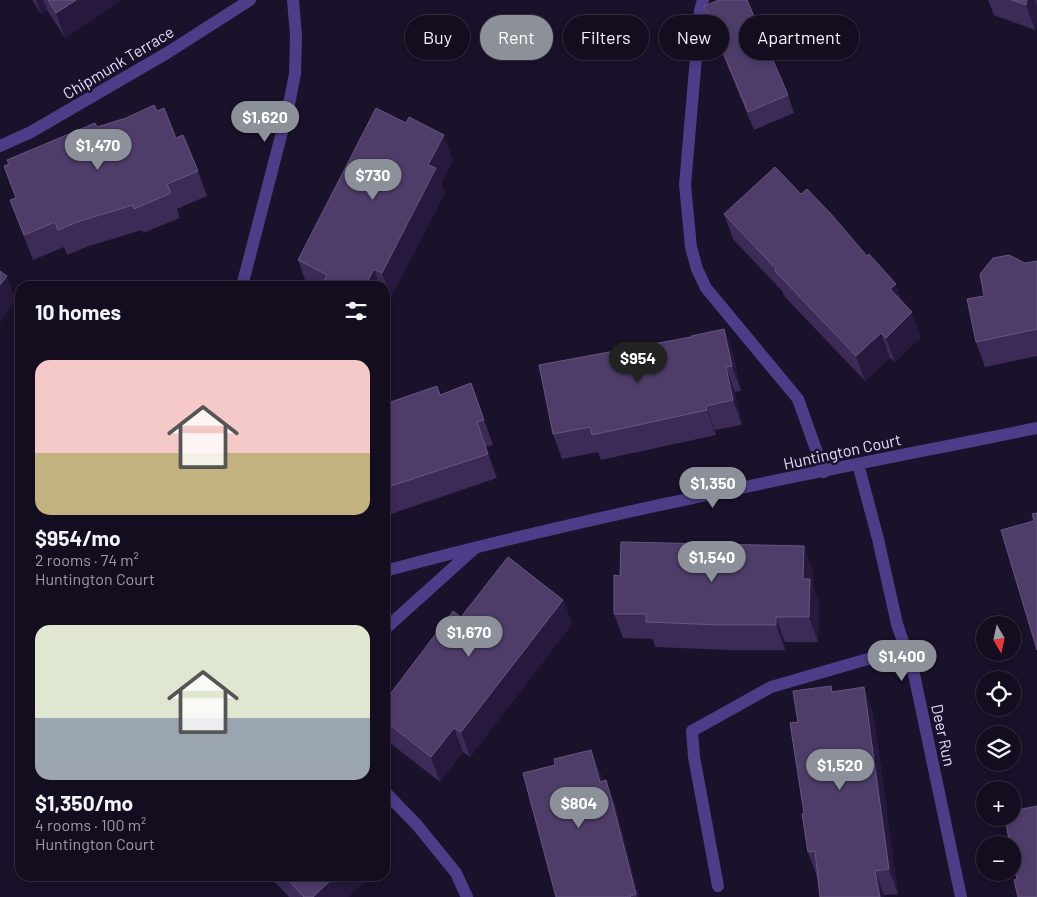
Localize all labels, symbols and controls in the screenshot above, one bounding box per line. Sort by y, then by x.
chip: Buy [405,15,470,60]
chip: Rent [480,15,553,60]
chip: Filters [563,15,649,60]
chip: New [659,15,729,60]
chip: Apartment [739,15,859,60]
street label: Chipmunk Terrace [59,21,177,103]
pin: $1,620 [224,100,306,143]
text: $1,620 [242,107,288,126]
pin: $1,470 [57,128,139,171]
text: $1,470 [76,135,120,154]
pin: $730 [343,158,403,201]
text: $730 [356,165,390,184]
icon: filters [342,297,370,325]
text: 10 homes [35,299,121,324]
pin: $954 [608,342,668,384]
text: $954 [620,348,656,367]
icon: home [158,392,248,482]
street label: Huntington Court [781,429,903,473]
pin: $1,350 [672,466,754,509]
text: $1,350 [690,473,736,492]
text: $954/mo [35,525,121,550]
pin: $1,540 [671,540,753,583]
text: $1,540 [689,547,735,566]
text: 2 rooms · 74 m² [35,550,139,569]
text: Huntington Court [35,569,155,588]
pin: $1,670 [428,616,510,658]
north arrow [976,616,1021,661]
map controls [976,616,1021,881]
text: $1,670 [447,622,491,641]
pin: $1,400 [861,640,943,682]
text: $1,400 [879,646,925,665]
icon: home [158,657,248,747]
button: locate [976,671,1021,716]
street label: Deer Run [928,702,960,768]
button: layers [976,726,1021,771]
pin: $1,520 [799,748,881,791]
text: $1,520 [817,755,863,774]
button: + [976,781,1021,826]
pin: $804 [549,786,609,829]
text: $1,350/mo [35,790,133,815]
text: $804 [561,793,597,812]
text: 4 rooms · 100 m² [35,815,146,834]
text: Huntington Court [35,834,155,853]
button: − [976,836,1021,881]

